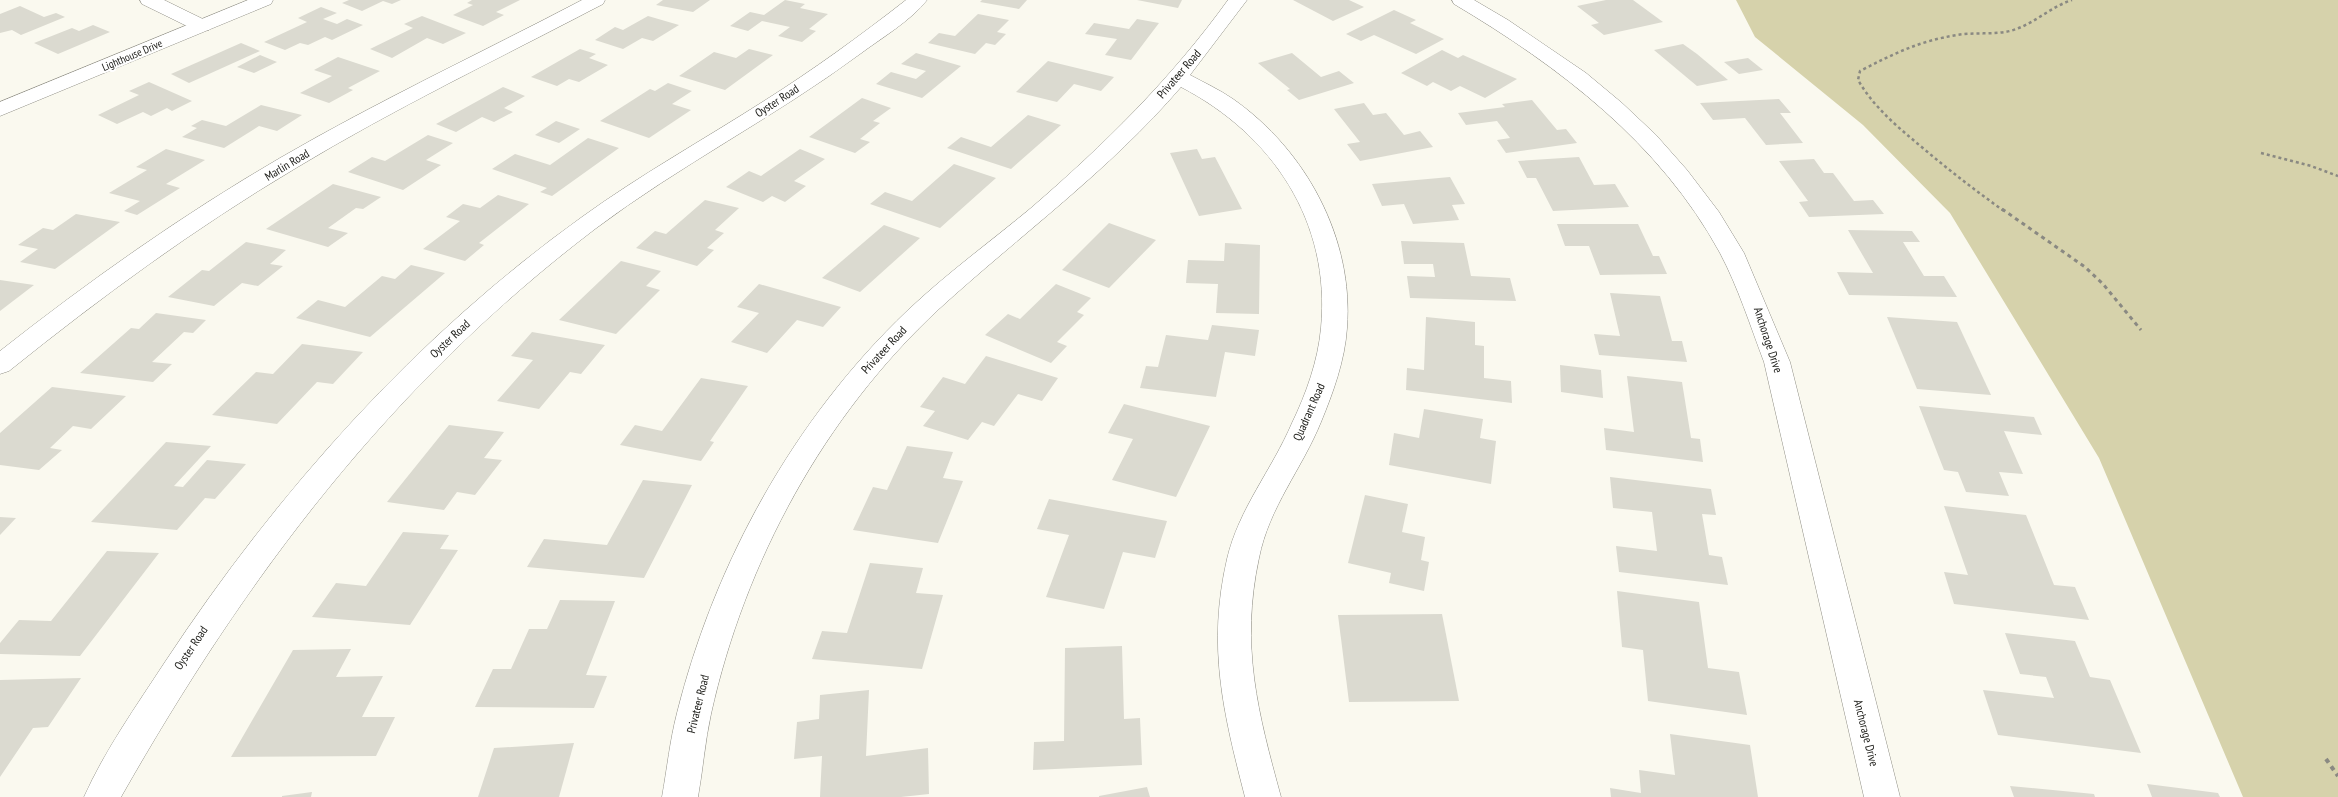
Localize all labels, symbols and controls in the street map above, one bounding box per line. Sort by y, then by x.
street label: Lighthouse Drive [100,36,165,74]
street label: Privateer Road [1153,46,1204,101]
street label: Oyster Road [752,81,802,120]
street label: Marlin Road [262,145,312,184]
street label: Anchorage Drive [1751,305,1786,375]
street label: Oyster Road [426,316,473,361]
street label: Privateer Road [858,323,909,377]
street label: Quadrant Road [1289,381,1328,443]
street label: Oyster Road [171,623,211,672]
street label: Privateer Road [683,673,712,735]
street label: Anchorage Drive [1851,698,1882,768]

